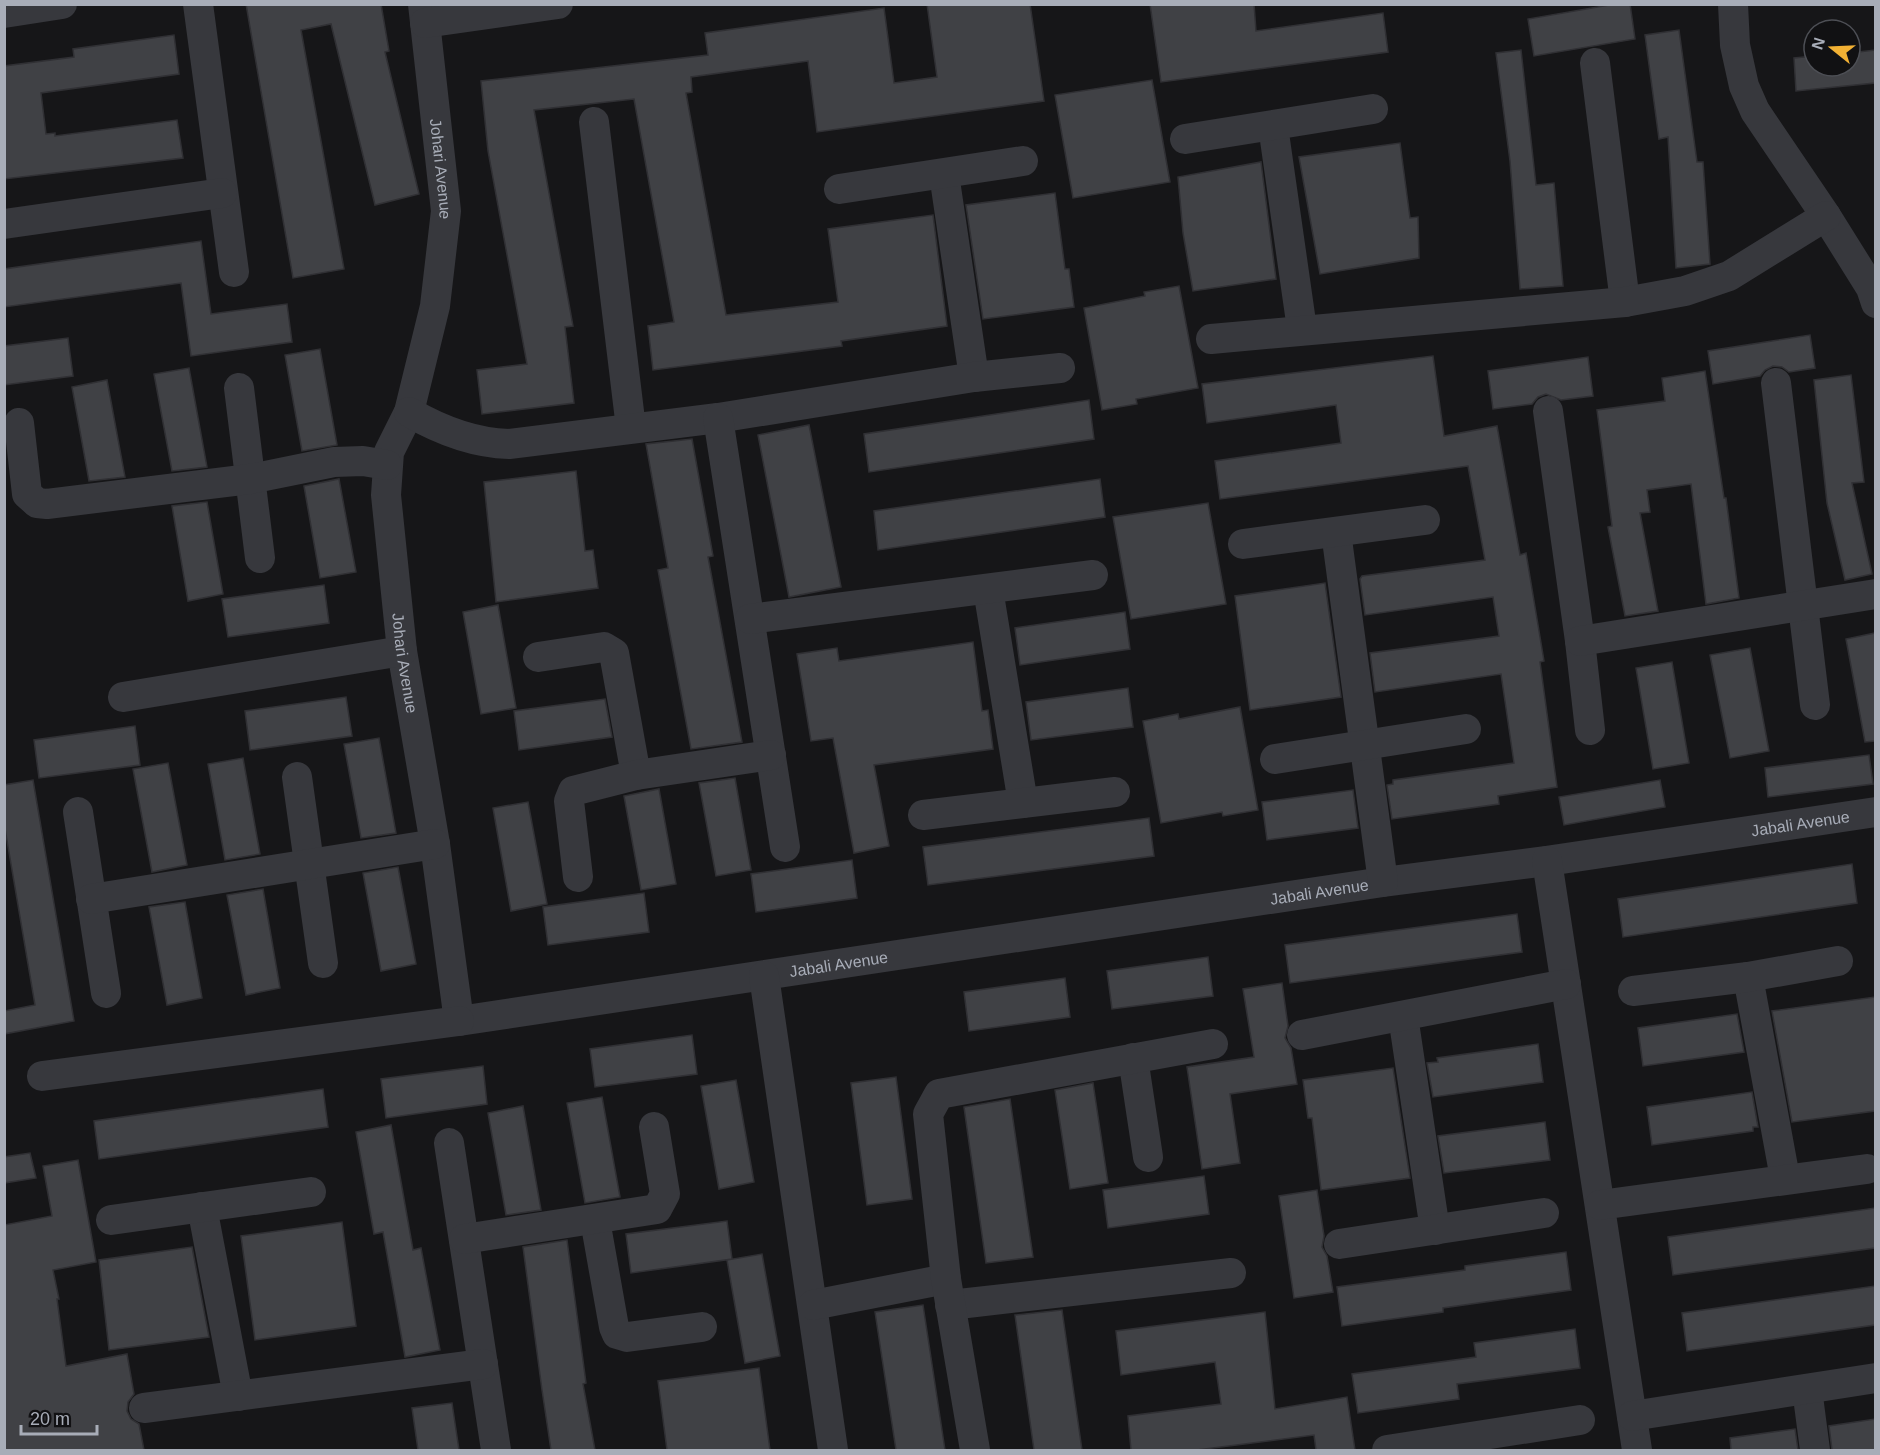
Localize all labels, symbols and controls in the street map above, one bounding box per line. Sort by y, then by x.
north arrow [1802,18,1862,78]
text: N [1808,35,1828,52]
street label: Johari Avenue [427,118,455,220]
street label: Johari Avenue [390,612,421,715]
street label: Jabali Avenue [1750,808,1851,839]
street label: Jabali Avenue [1269,876,1370,907]
street label: Jabali Avenue [788,948,889,980]
scale bar [21,1398,98,1436]
text: 20 m [30,1409,70,1429]

